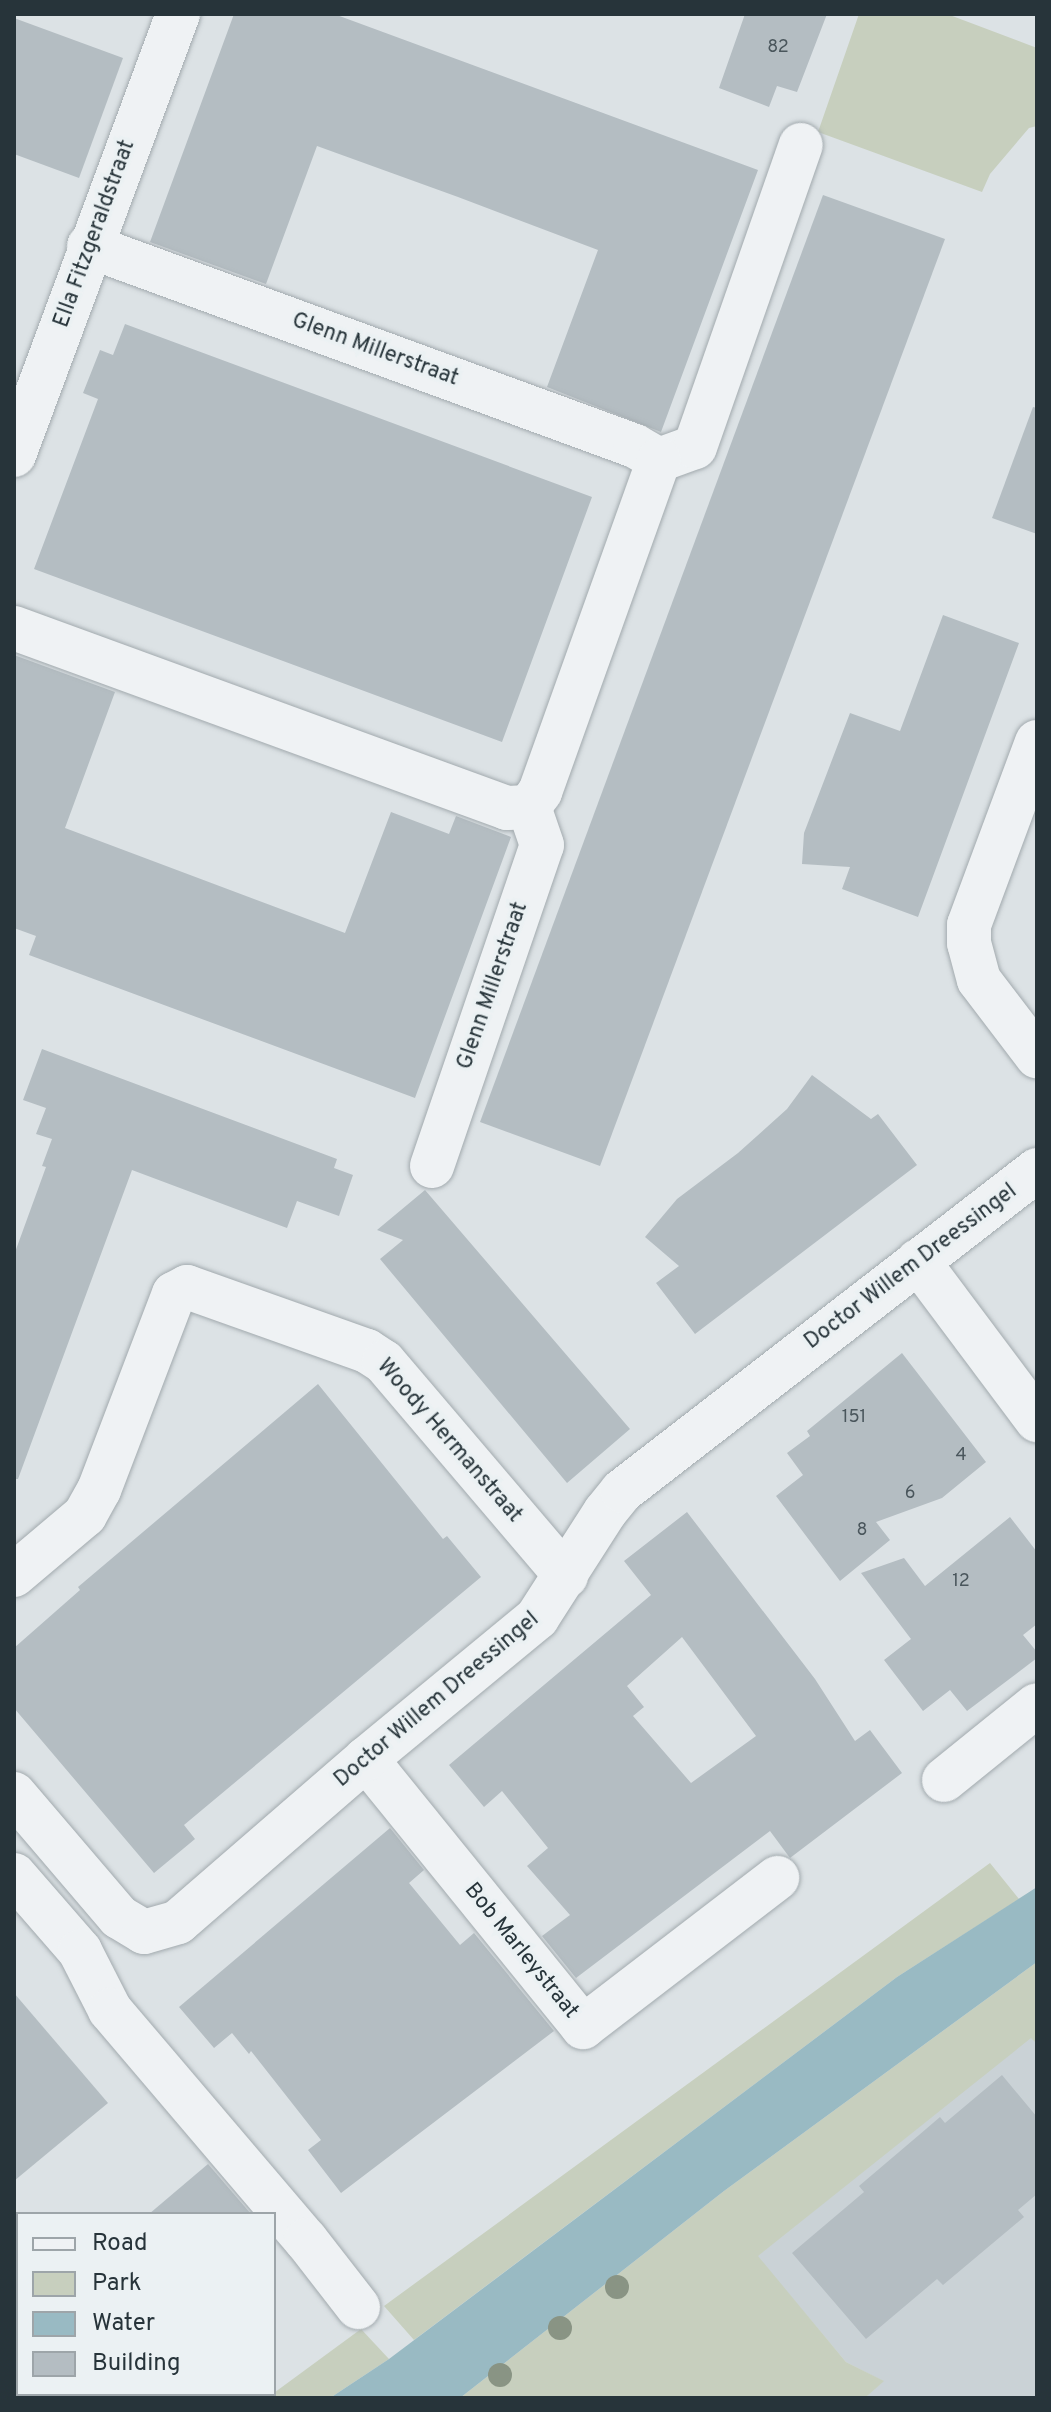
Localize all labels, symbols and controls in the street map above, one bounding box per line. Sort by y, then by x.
house number: 82 [767,37,789,59]
street label: Ella Fitzgeraldstraat [49,137,141,331]
street label: Glenn Millerstraat [288,308,462,392]
street label: Glenn Millerstraat [452,899,534,1073]
street label: Doctor Willem Dreessingel [799,1178,1023,1356]
street label: Woody Hermanstraat [371,1354,527,1528]
house number: 151 [842,1407,866,1429]
house number: 4 [955,1445,967,1467]
house number: 6 [905,1483,915,1505]
house number: 8 [857,1520,867,1542]
house number: 12 [952,1571,970,1593]
street label: Doctor Willem Dreessingel [329,1607,545,1793]
street label: Bob Marleystraat [458,1878,584,2024]
legend [16,2212,276,2396]
text: Road [92,2229,148,2259]
text: Park [92,2269,142,2299]
text: Water [92,2309,155,2339]
text: Building [92,2349,181,2379]

